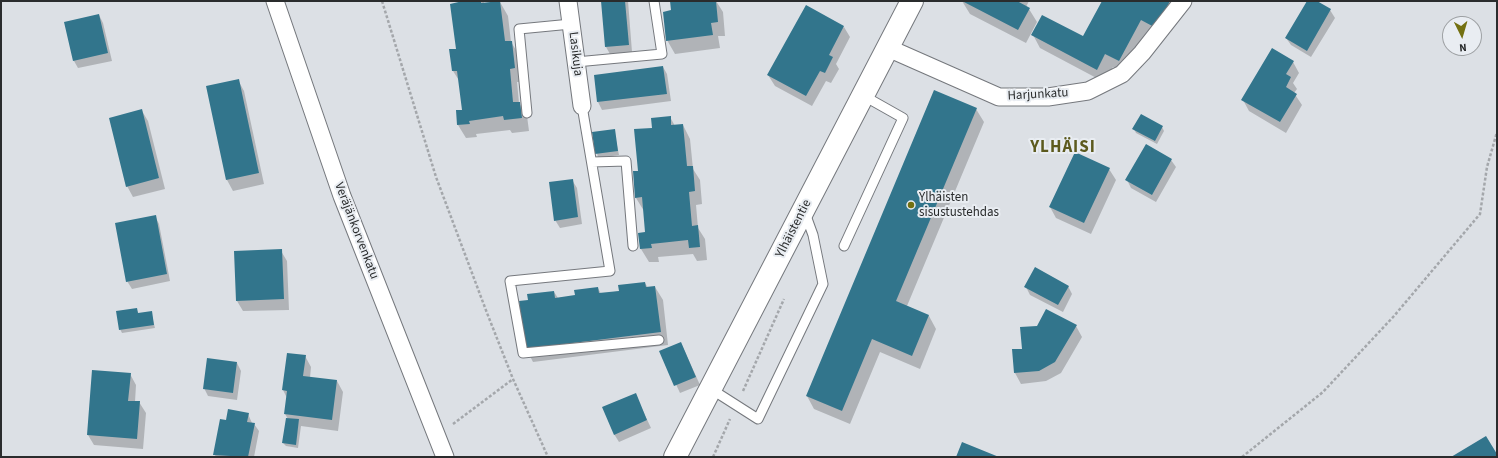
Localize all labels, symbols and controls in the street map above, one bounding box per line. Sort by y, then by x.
north arrow [1442,16,1482,56]
street label: Lasikuja [565,31,585,77]
text: N [1459,40,1467,55]
street label: Harjunkatu [1007,86,1069,104]
district label: YLHÄISI [1030,138,1096,158]
street label: Veräjänkorvenkatu [330,180,382,282]
place label: Ylhäisten sisustustehdas [919,190,999,221]
street label: Ylhäistentie [773,197,815,261]
marker: Ylhäisten sisustustehdas [906,200,916,210]

